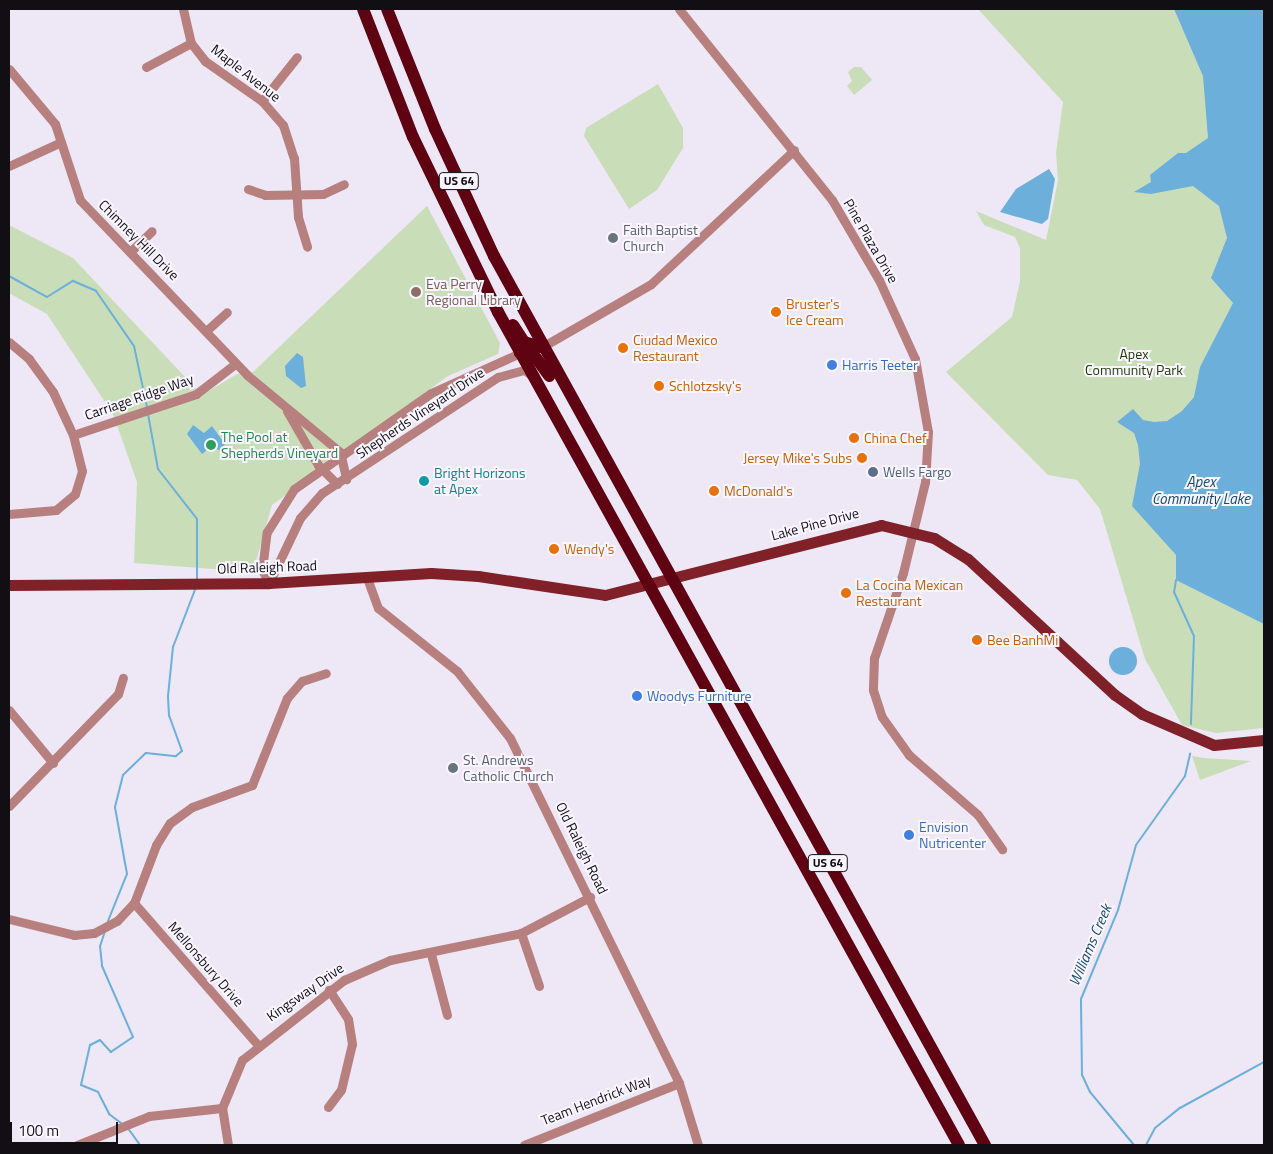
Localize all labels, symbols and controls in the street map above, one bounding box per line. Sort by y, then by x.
street label: Maple Avenue [208,41,284,105]
road number: US 64 [438,172,480,190]
street label: Chimney Hill Drive [95,196,183,284]
street label: Pine Plaza Drive [840,196,902,286]
place label: Faith Baptist Church [623,222,698,254]
marker: Faith Baptist Church [607,232,619,244]
place label: Eva Perry Regional Library [426,276,521,308]
marker: Eva Perry Regional Library [410,286,422,298]
place label: Bruster's Ice Cream [786,296,844,328]
marker: Bruster's Ice Cream [770,306,782,318]
place label: Ciudad Mexico Restaurant [633,332,718,364]
marker: Ciudad Mexico Restaurant [617,342,629,354]
park label: Apex Community Park [1085,346,1183,378]
place label: Harris Teeter [842,357,918,373]
marker: Harris Teeter [826,359,838,371]
street label: Shepherds Vineyard Drive [353,364,487,462]
street label: Carriage Ridge Way [82,370,196,424]
place label: Schlotzsky's [669,378,741,394]
marker: Schlotzsky's [653,380,665,392]
place label: The Pool at Shepherds Vineyard [221,429,338,462]
place label: China Chef [864,430,927,446]
marker: China Chef [848,432,860,444]
marker: The Pool at Shepherds Vineyard [205,439,217,451]
place label: Jersey Mike's Subs [743,450,852,466]
marker: Jersey Mike's Subs [856,452,868,464]
place label: Wells Fargo [883,464,952,480]
place label: Bright Horizons at Apex [434,465,526,498]
marker: Wells Fargo [867,466,879,478]
water label: Apex Community Lake [1152,472,1250,507]
marker: Bright Horizons at Apex [418,475,430,487]
place label: McDonald's [724,483,793,499]
marker: McDonald's [708,485,720,497]
street label: Lake Pine Drive [769,504,861,544]
place label: Wendy's [564,541,614,557]
marker: Wendy's [548,543,560,555]
street label: Old Raleigh Road [217,557,317,577]
place label: La Cocina Mexican Restaurant [856,577,963,610]
marker: La Cocina Mexican Restaurant [840,587,852,599]
place label: Bee BanhMi [987,632,1058,648]
marker: Bee BanhMi [971,634,983,646]
place label: Woodys Furniture [647,688,752,704]
marker: Woodys Furniture [631,690,643,702]
place label: St. Andrews Catholic Church [463,752,554,784]
marker: St. Andrews Catholic Church [447,762,459,774]
street label: Old Raleigh Road [553,799,611,897]
place label: Envision Nutricenter [919,819,986,852]
marker: Envision Nutricenter [903,829,915,841]
road number: US 64 [807,854,849,872]
water label: Williams Creek [1065,902,1115,988]
street label: Mellonsbury Drive [165,918,247,1010]
street label: Kingsway Drive [263,959,347,1025]
street label: Team Hendrick Way [539,1071,653,1129]
scale bar [12,1112,120,1144]
text: 100 m [18,1119,59,1142]

